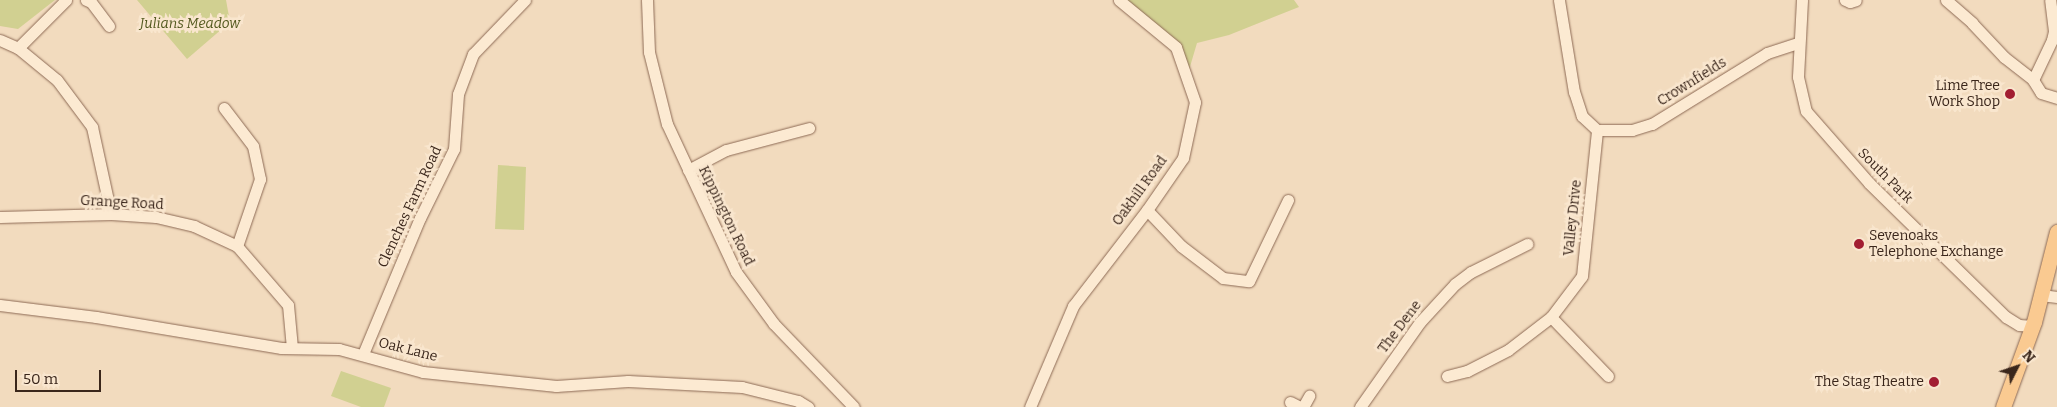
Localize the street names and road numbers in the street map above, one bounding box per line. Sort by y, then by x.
street label: Crownfields [1654,54,1730,110]
street label: Clenches Farm Road [374,144,446,270]
street label: South Park [1854,145,1916,207]
street label: Oakhill Road [1109,153,1171,229]
street label: Kippington Road [695,163,757,269]
street label: Valley Drive [1561,179,1585,257]
street label: Grange Road [80,192,164,214]
street label: The Dene [1375,297,1425,357]
street label: Oak Lane [377,335,439,365]

